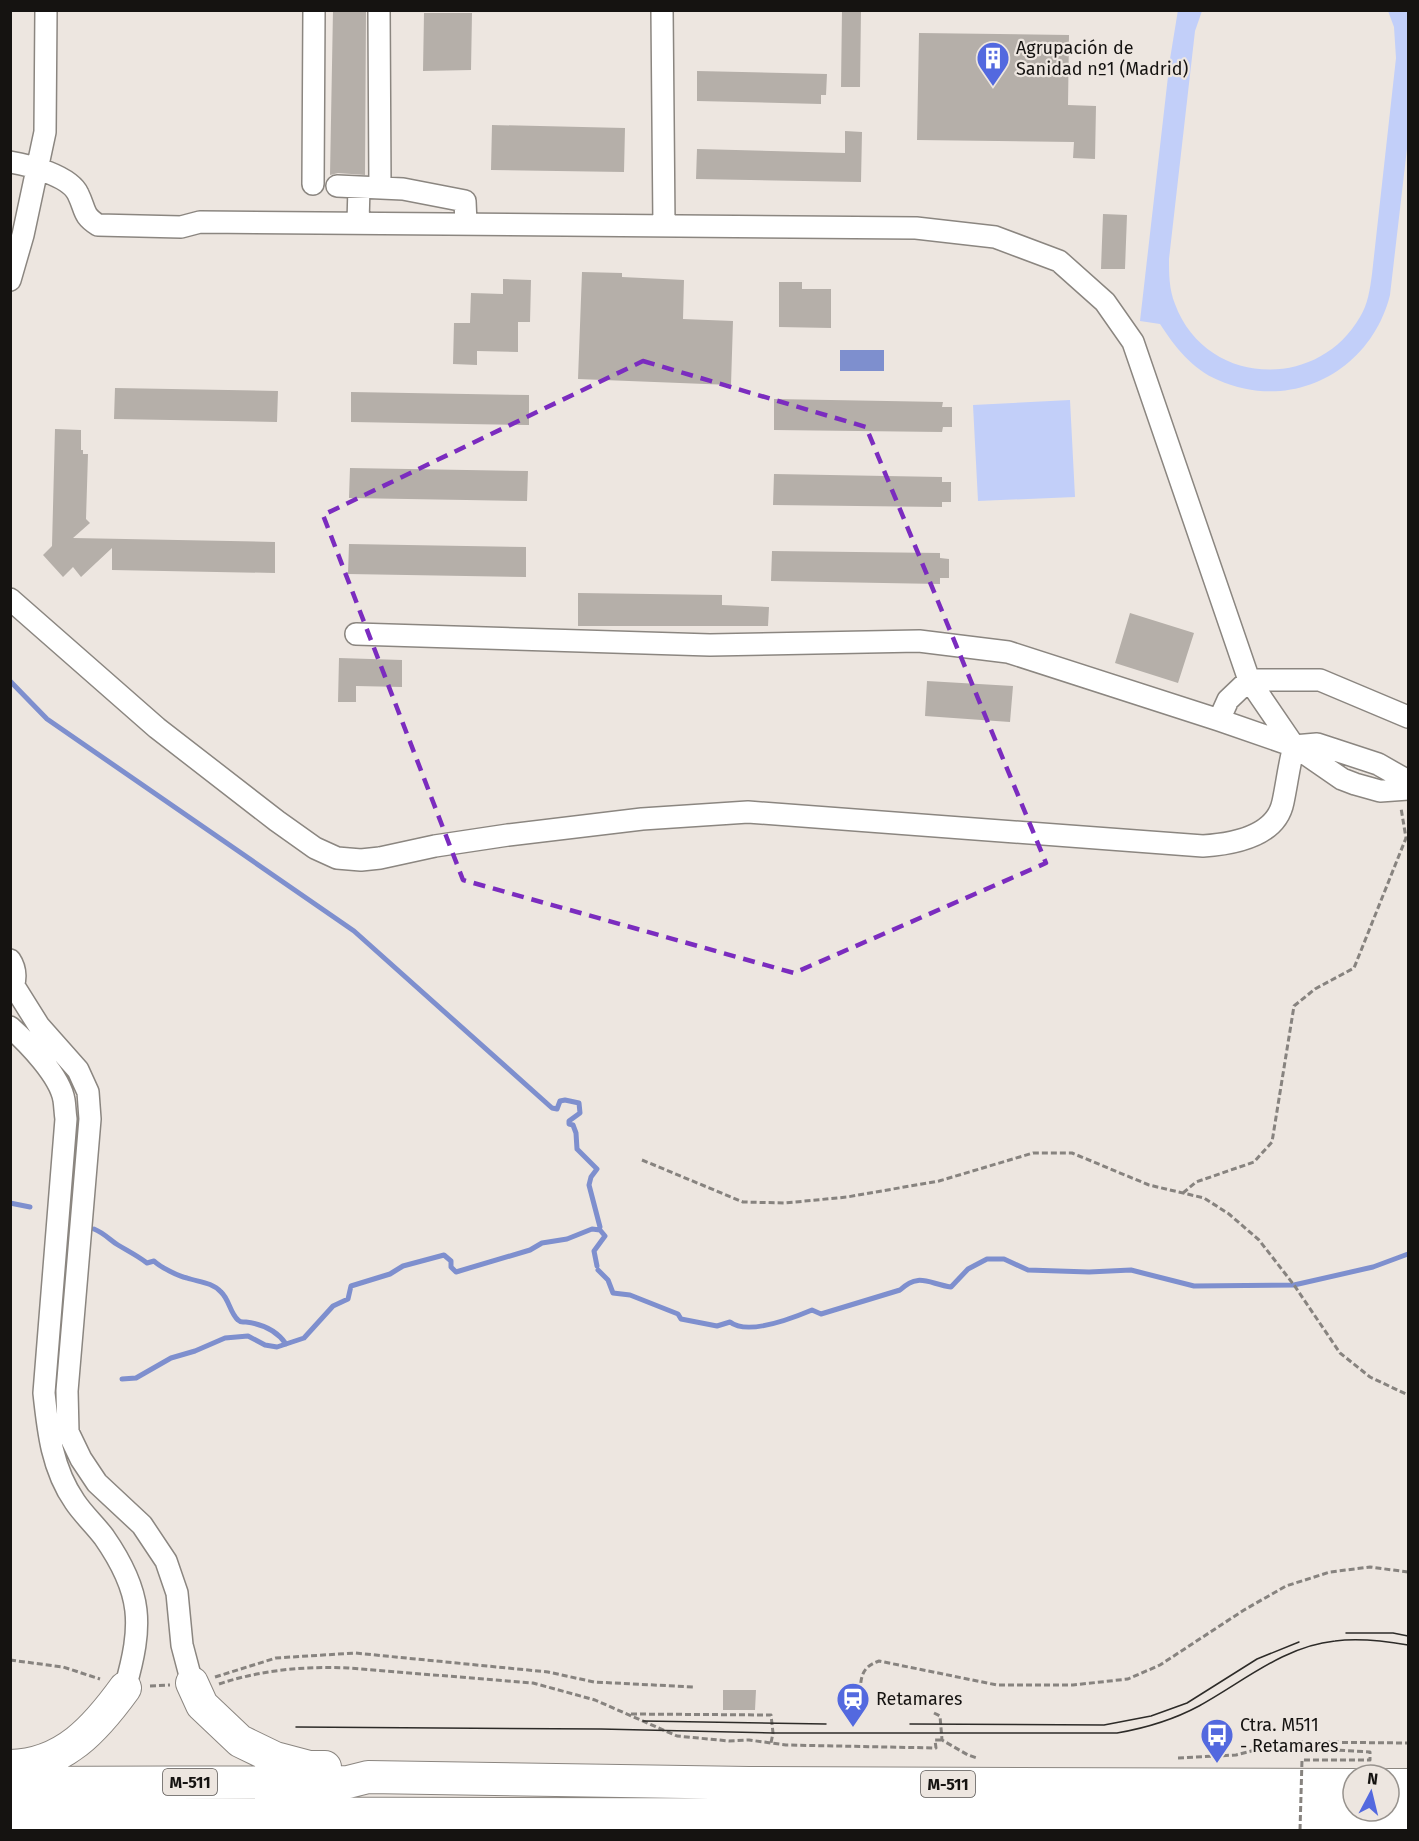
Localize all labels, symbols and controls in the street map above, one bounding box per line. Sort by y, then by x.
place label: Agrupación de Sanidad nº1 (Madrid) [1016,37,1189,80]
building icon: Agrupación de Sanidad nº1 (Madrid) [975,40,1011,87]
station icon: Retamares [835,1681,871,1728]
place label: Retamares [876,1688,962,1710]
place label: Ctra. M511 - Retamares [1240,1714,1338,1757]
bus stop icon: Ctra. M511 - Retamares [1199,1717,1235,1764]
north arrow [1341,1763,1401,1823]
road number: M-511 [163,1769,217,1795]
text: N [1366,1769,1379,1789]
road number: M-511 [921,1771,975,1797]

